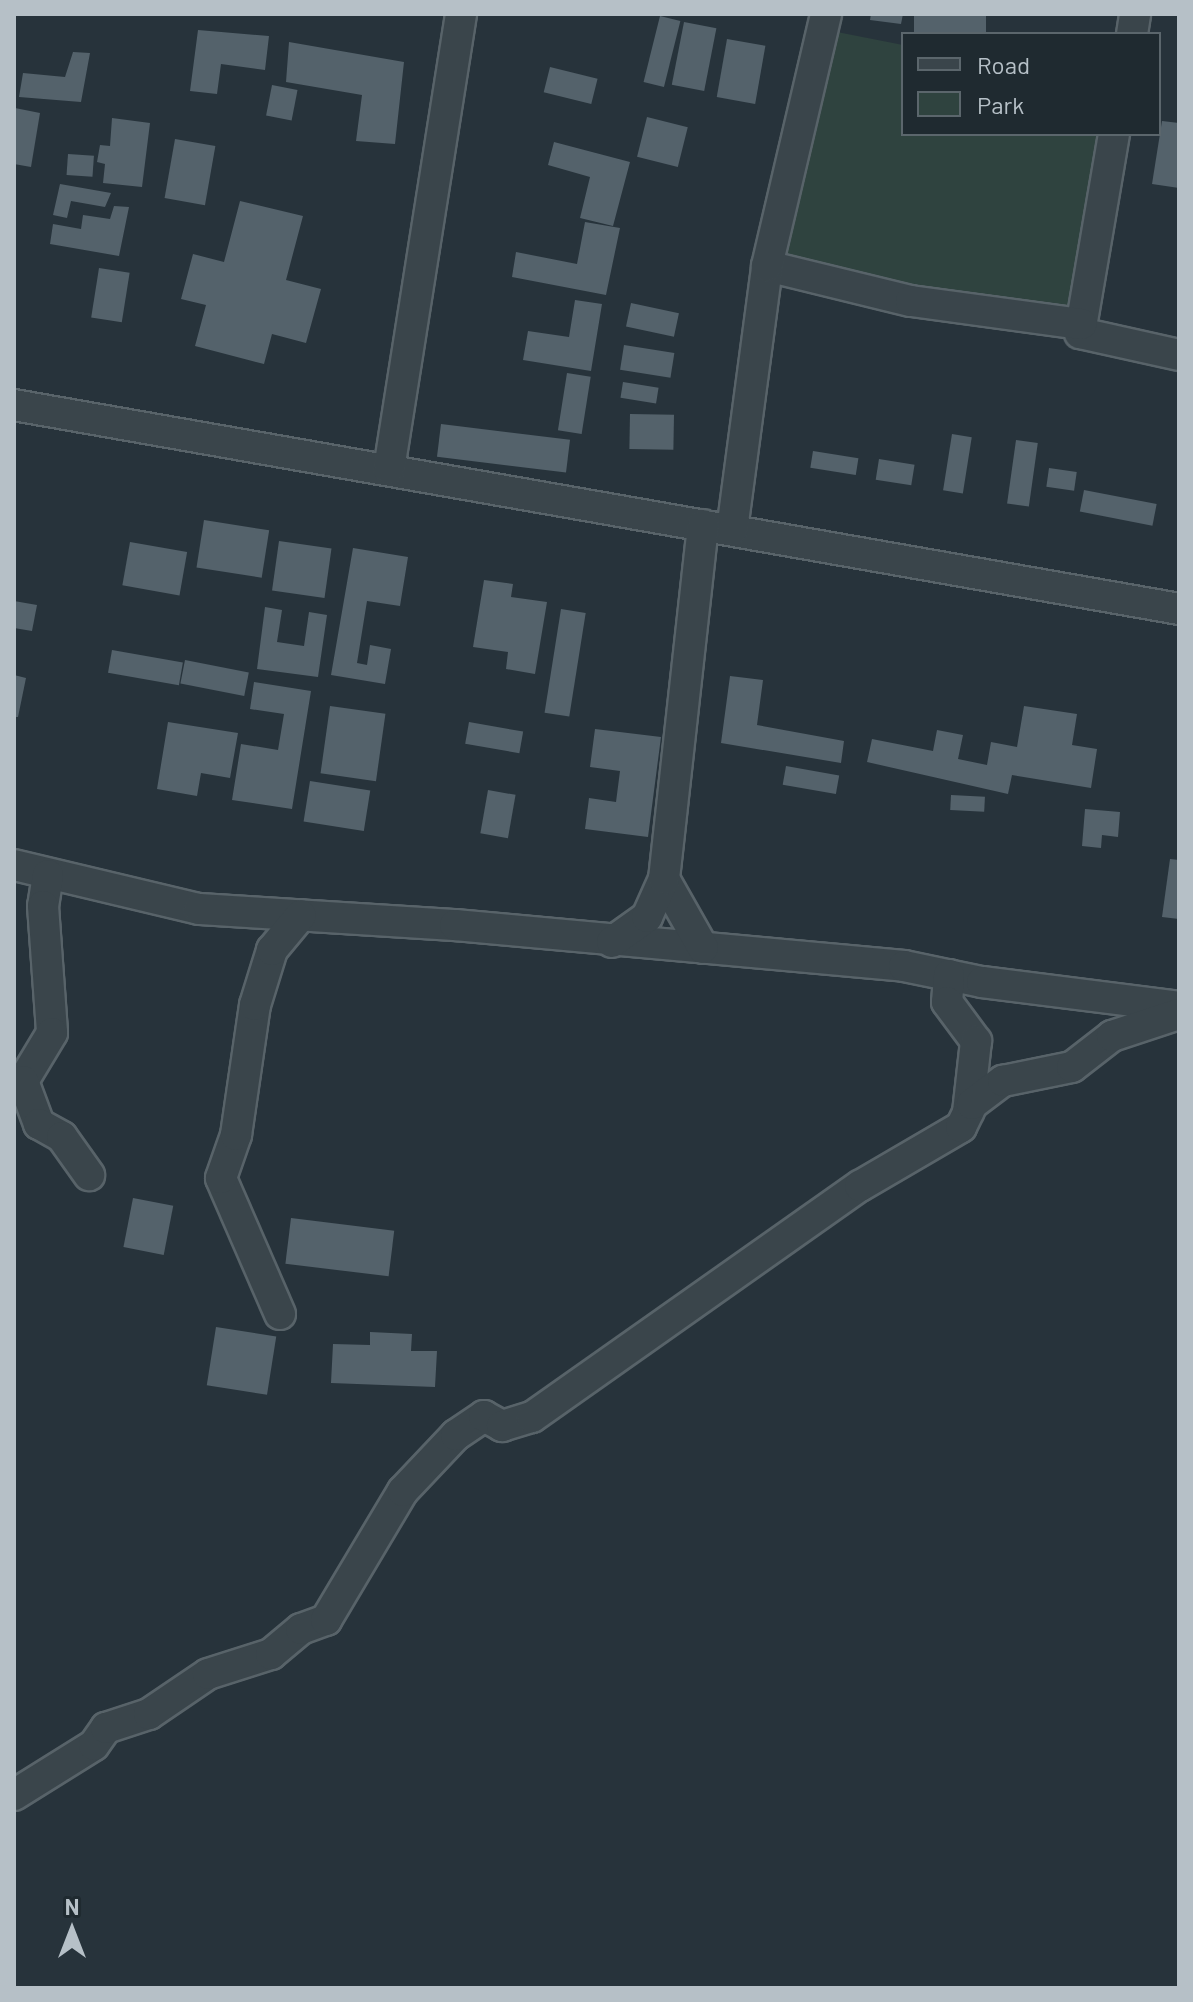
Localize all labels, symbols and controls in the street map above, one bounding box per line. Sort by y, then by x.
legend [901,32,1161,136]
text: Road [977,50,1030,79]
text: Park [977,90,1024,119]
north arrow [32,1890,112,1970]
text: N [65,1893,79,1919]

